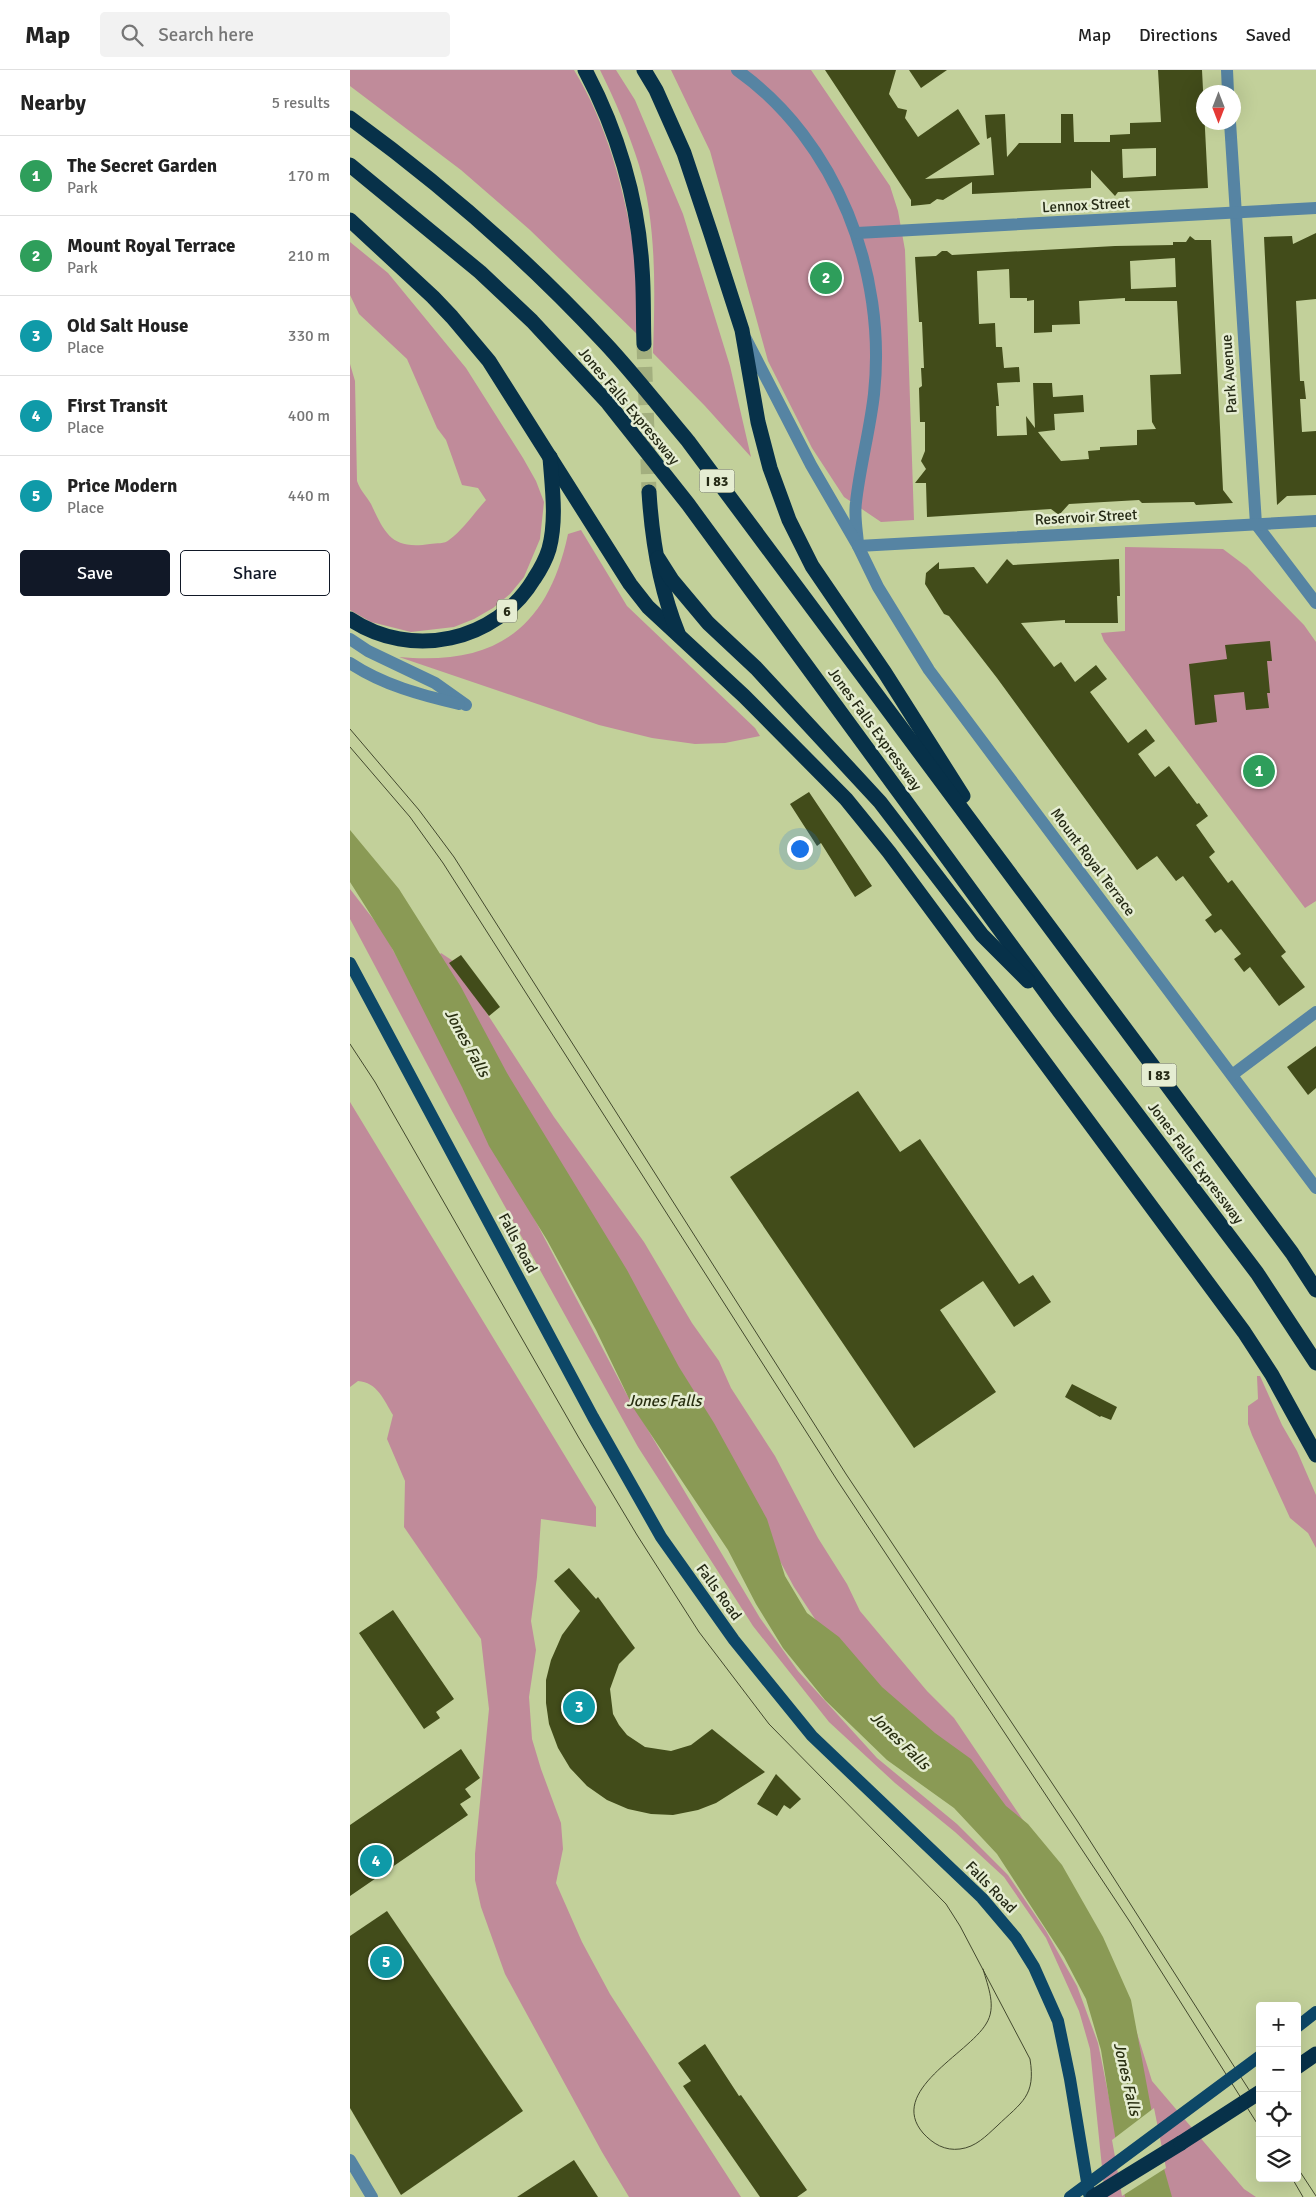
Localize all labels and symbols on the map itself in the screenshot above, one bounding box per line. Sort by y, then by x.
north arrow [1196,85,1241,130]
street label: Lennox Street [1042,194,1130,216]
pin: 2 [810,259,842,297]
street label: Park Avenue [1217,334,1241,414]
street label: Jones Falls Expressway [575,344,683,468]
road number: I 83 [700,470,734,492]
street label: Reservoir Street [1034,505,1138,529]
road number: 6 [497,600,517,622]
street label: Jones Falls Expressway [824,664,926,794]
pin: 1 [1243,752,1275,790]
street label: Mount Royal Terrace [1047,805,1139,919]
your location [787,836,813,862]
water label: Jones Falls [440,1005,495,1082]
road number: I 83 [1142,1064,1176,1086]
street label: Jones Falls Expressway [1144,1099,1248,1227]
street label: Falls Road [495,1210,541,1276]
water label: Jones Falls [627,1391,703,1411]
street label: Falls Road [692,1560,746,1624]
pin: 3 [563,1688,595,1726]
water label: Jones Falls [866,1708,935,1776]
pin: 4 [360,1842,392,1880]
street label: Falls Road [962,1857,1020,1917]
pin: 5 [370,1943,402,1981]
water label: Jones Falls [1109,2040,1146,2120]

